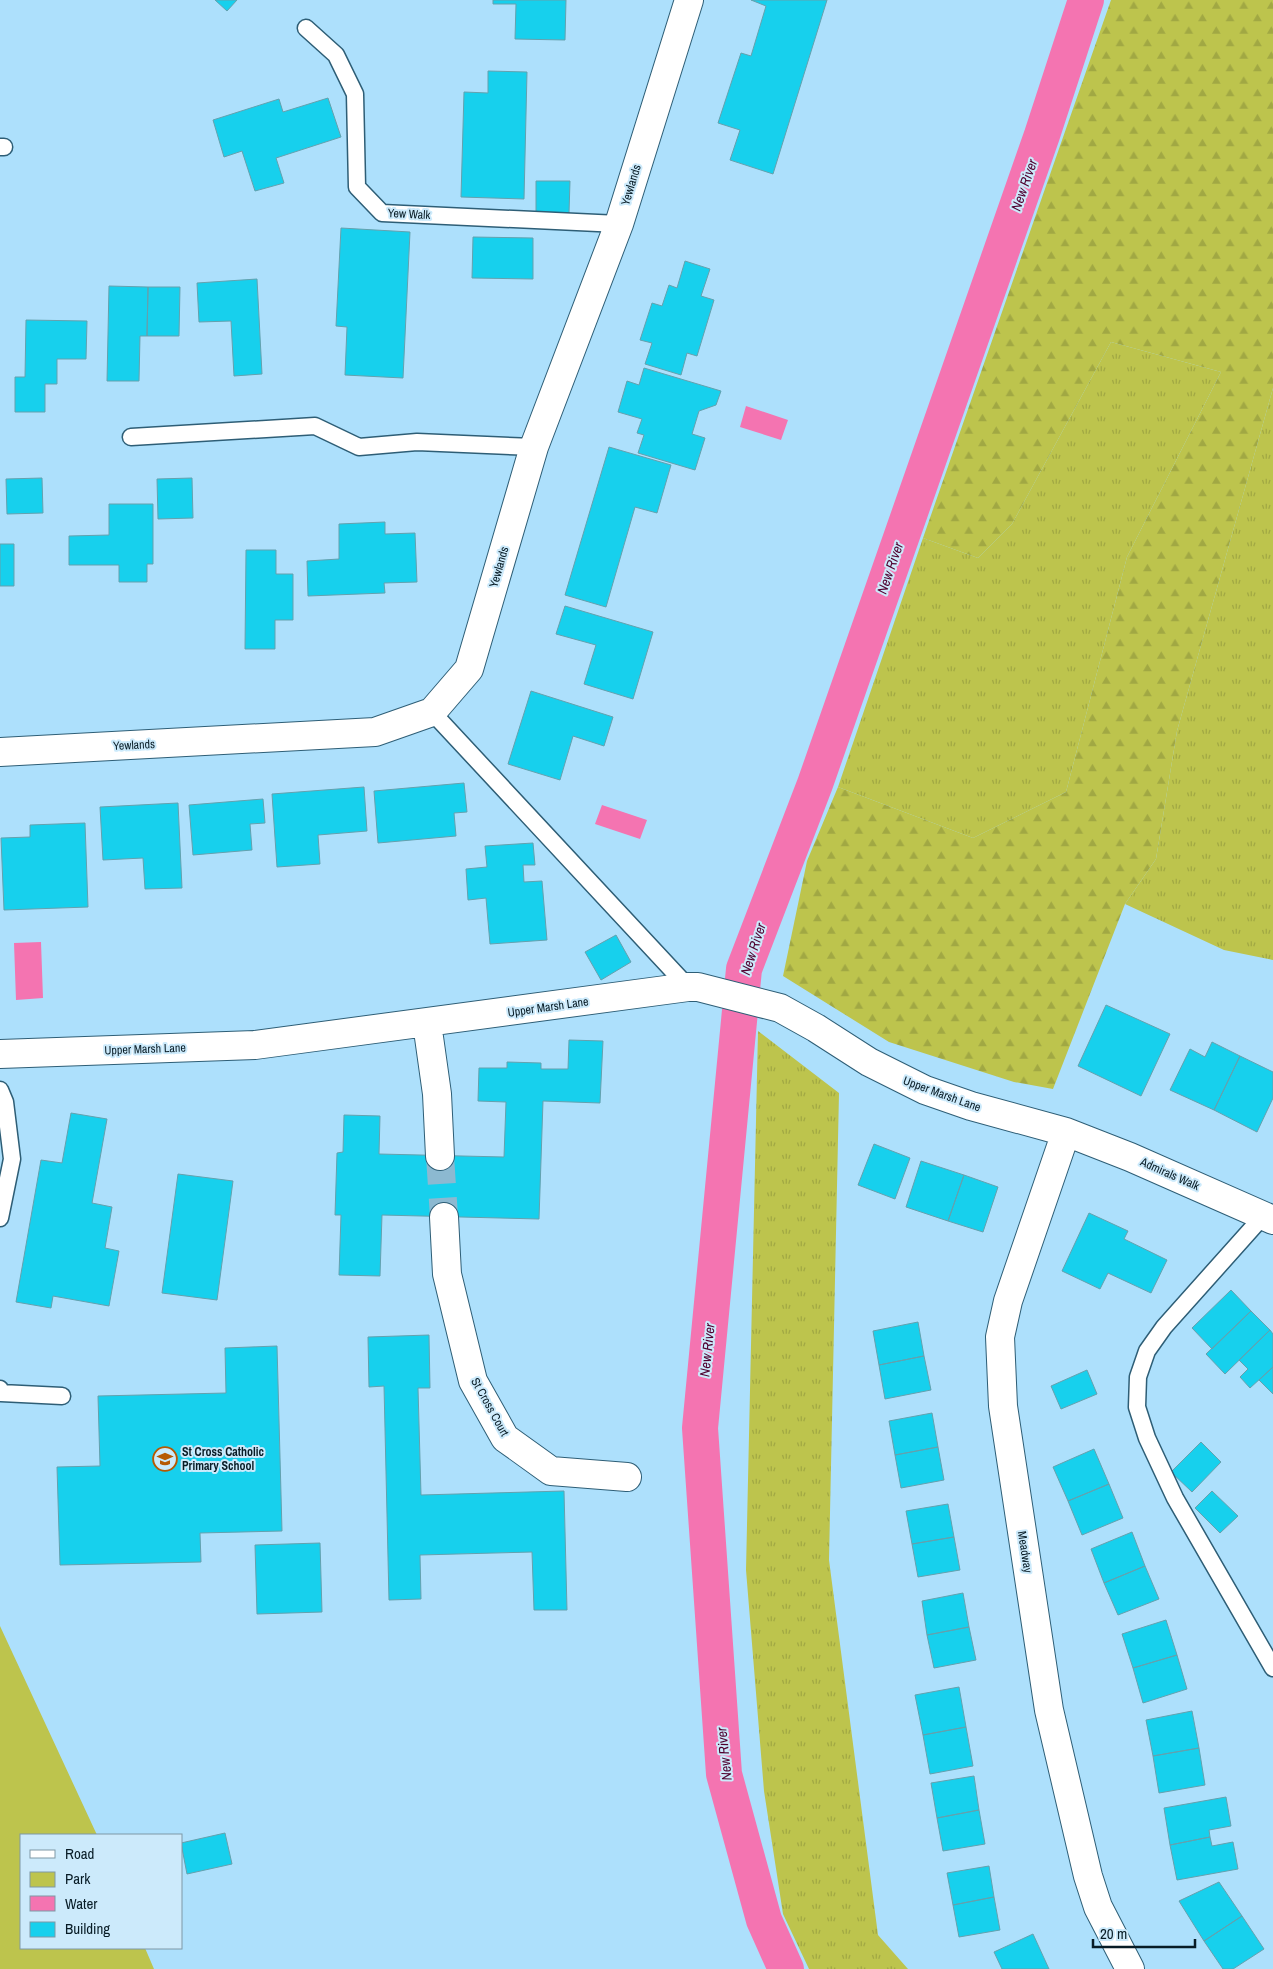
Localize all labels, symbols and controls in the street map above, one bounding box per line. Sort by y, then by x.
water label: New River [1007,156,1042,213]
street label: Yewlands [617,163,645,207]
street label: Yew Walk [387,205,431,223]
water label: New River [873,539,908,596]
street label: Yewlands [486,545,512,589]
street label: Yewlands [113,736,155,754]
water label: New River [736,920,770,977]
street label: Upper Marsh Lane [507,993,589,1021]
street label: Upper Marsh Lane [104,1040,186,1058]
street label: Upper Marsh Lane [901,1073,983,1115]
street label: Admirals Walk [1137,1153,1202,1194]
water label: New River [695,1321,719,1378]
street label: St Cross Court [467,1375,513,1439]
place label: St Cross Catholic Primary School [182,1444,265,1474]
school or university icon: St Cross Catholic Primary School [152,1446,178,1472]
street label: Meadway [1014,1530,1036,1574]
water label: New River [712,1725,736,1782]
legend [20,1834,182,1949]
text: Road [65,1843,94,1864]
text: Park [65,1868,91,1889]
text: Water [65,1893,97,1914]
scale bar [1093,1916,1196,1948]
text: Building [65,1918,110,1939]
text: 20 m [1100,1923,1127,1944]

